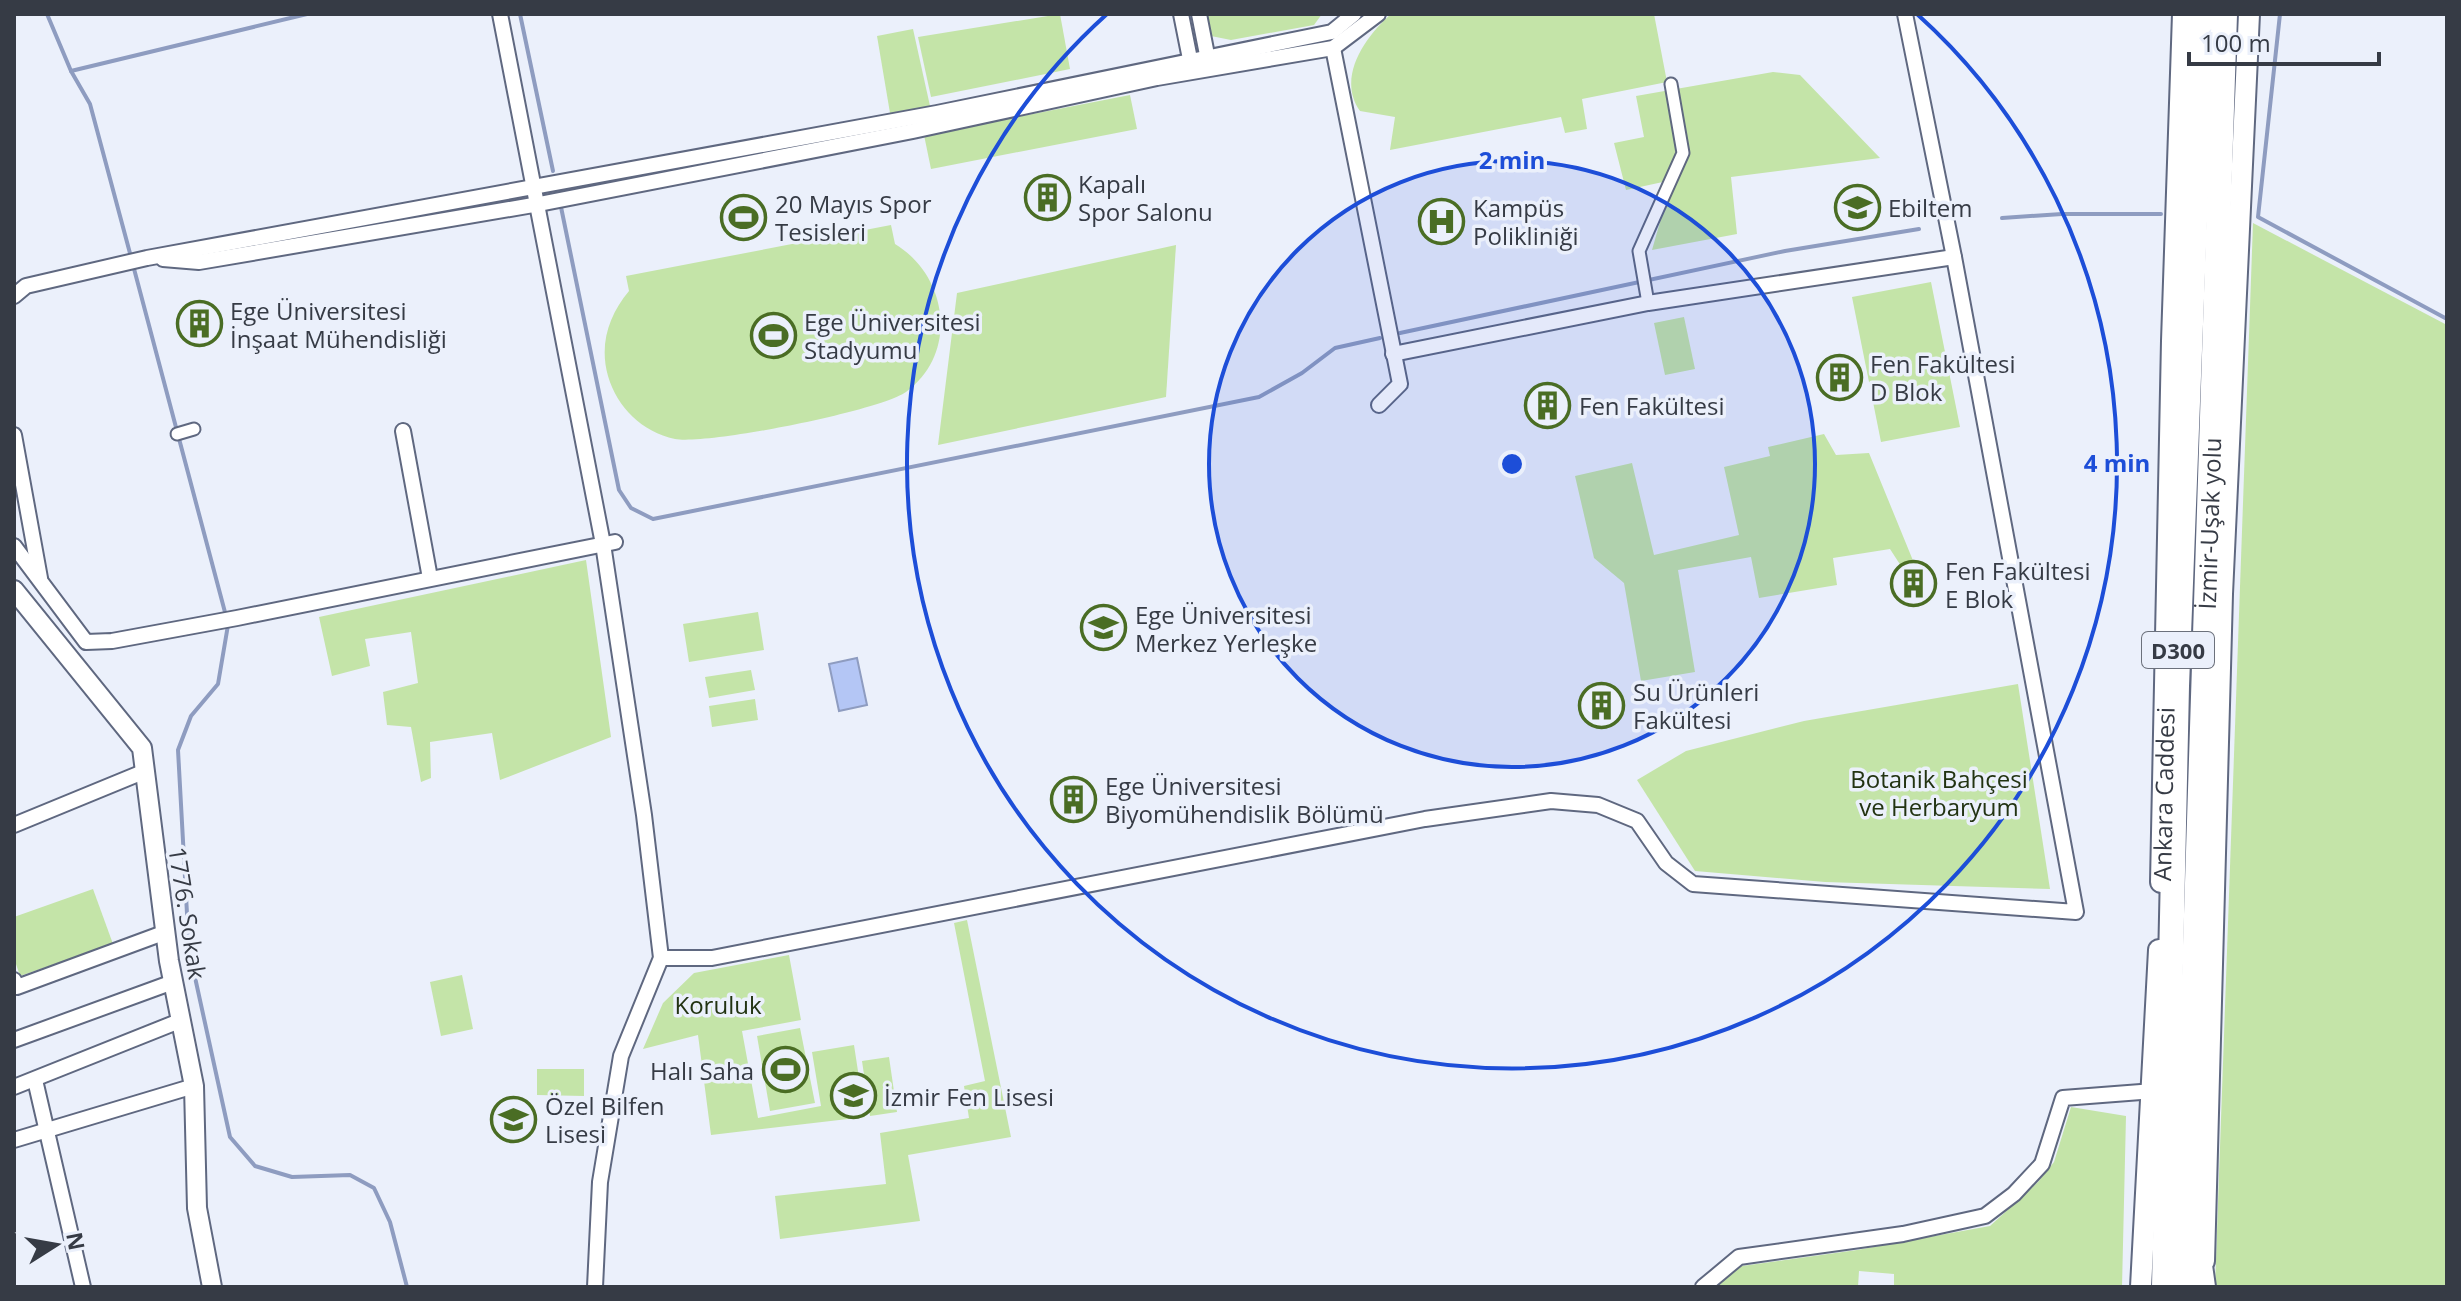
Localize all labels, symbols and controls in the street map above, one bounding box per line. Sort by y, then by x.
scale bar [2189,16,2379,66]
text: 100 m [2201,26,2271,59]
text: 2 min [1479,143,1545,176]
place label: Kapalı Spor Salonu [1078,167,1213,228]
building icon: Kapalı Spor Salonu [1023,173,1071,221]
school or university icon: Ebiltem [1833,183,1881,231]
place label: 20 Mayıs Spor Tesisleri [775,187,932,248]
place label: Kampüs Polikliniği [1473,191,1579,252]
place label: Ebiltem [1888,191,1972,224]
sports icon: 20 Mayıs Spor Tesisleri [720,193,768,241]
hospital icon: Kampüs Polikliniği [1418,197,1466,245]
place label: Ege Üniversitesi İnşaat Mühendisliği [230,294,447,355]
building icon: Ege Üniversitesi İnşaat Mühendisliği [175,300,223,348]
place label: Ege Üniversitesi Stadyumu [804,305,981,366]
sports icon: Ege Üniversitesi Stadyumu [749,311,797,359]
place label: Fen Fakültesi D Blok [1870,347,2015,408]
building icon: Fen Fakültesi D Blok [1815,353,1863,401]
building icon: Fen Fakültesi [1524,381,1572,429]
place label: Fen Fakültesi [1579,389,1724,422]
street label: İzmir-Uşak yolu [2189,437,2228,610]
text: 4 min [2084,446,2150,479]
centre of rings [1498,450,1526,478]
place label: Fen Fakültesi E Blok [1945,554,2090,615]
building icon: Fen Fakültesi E Blok [1890,560,1938,608]
place label: Ege Üniversitesi Merkez Yerleşke [1135,598,1317,659]
school or university icon: Ege Üniversitesi Merkez Yerleşke [1080,604,1128,652]
road number: D300 [2142,632,2214,668]
place label: Su Ürünleri Fakültesi [1633,675,1759,736]
building icon: Su Ürünleri Fakültesi [1578,681,1626,729]
street label: Ankara Caddesi [2145,707,2181,881]
park label: Botanik Bahçesi ve Herbaryum [1850,762,2028,823]
place label: Ege Üniversitesi Biyomühendislik Bölümü [1105,769,1384,830]
building icon: Ege Üniversitesi Biyomühendislik Bölümü [1050,775,1098,823]
street label: 1776. Sokak [161,844,215,982]
park label: Koruluk [674,988,762,1021]
sports icon: Halı Saha [761,1046,809,1094]
place label: Halı Saha [650,1054,754,1087]
school or university icon: İzmir Fen Lisesi [829,1072,877,1120]
place label: İzmir Fen Lisesi [884,1080,1054,1113]
place label: Özel Bilfen Lisesi [545,1089,665,1150]
school or university icon: Özel Bilfen Lisesi [490,1095,538,1143]
north arrow [16,1205,96,1285]
text: N [60,1229,93,1253]

